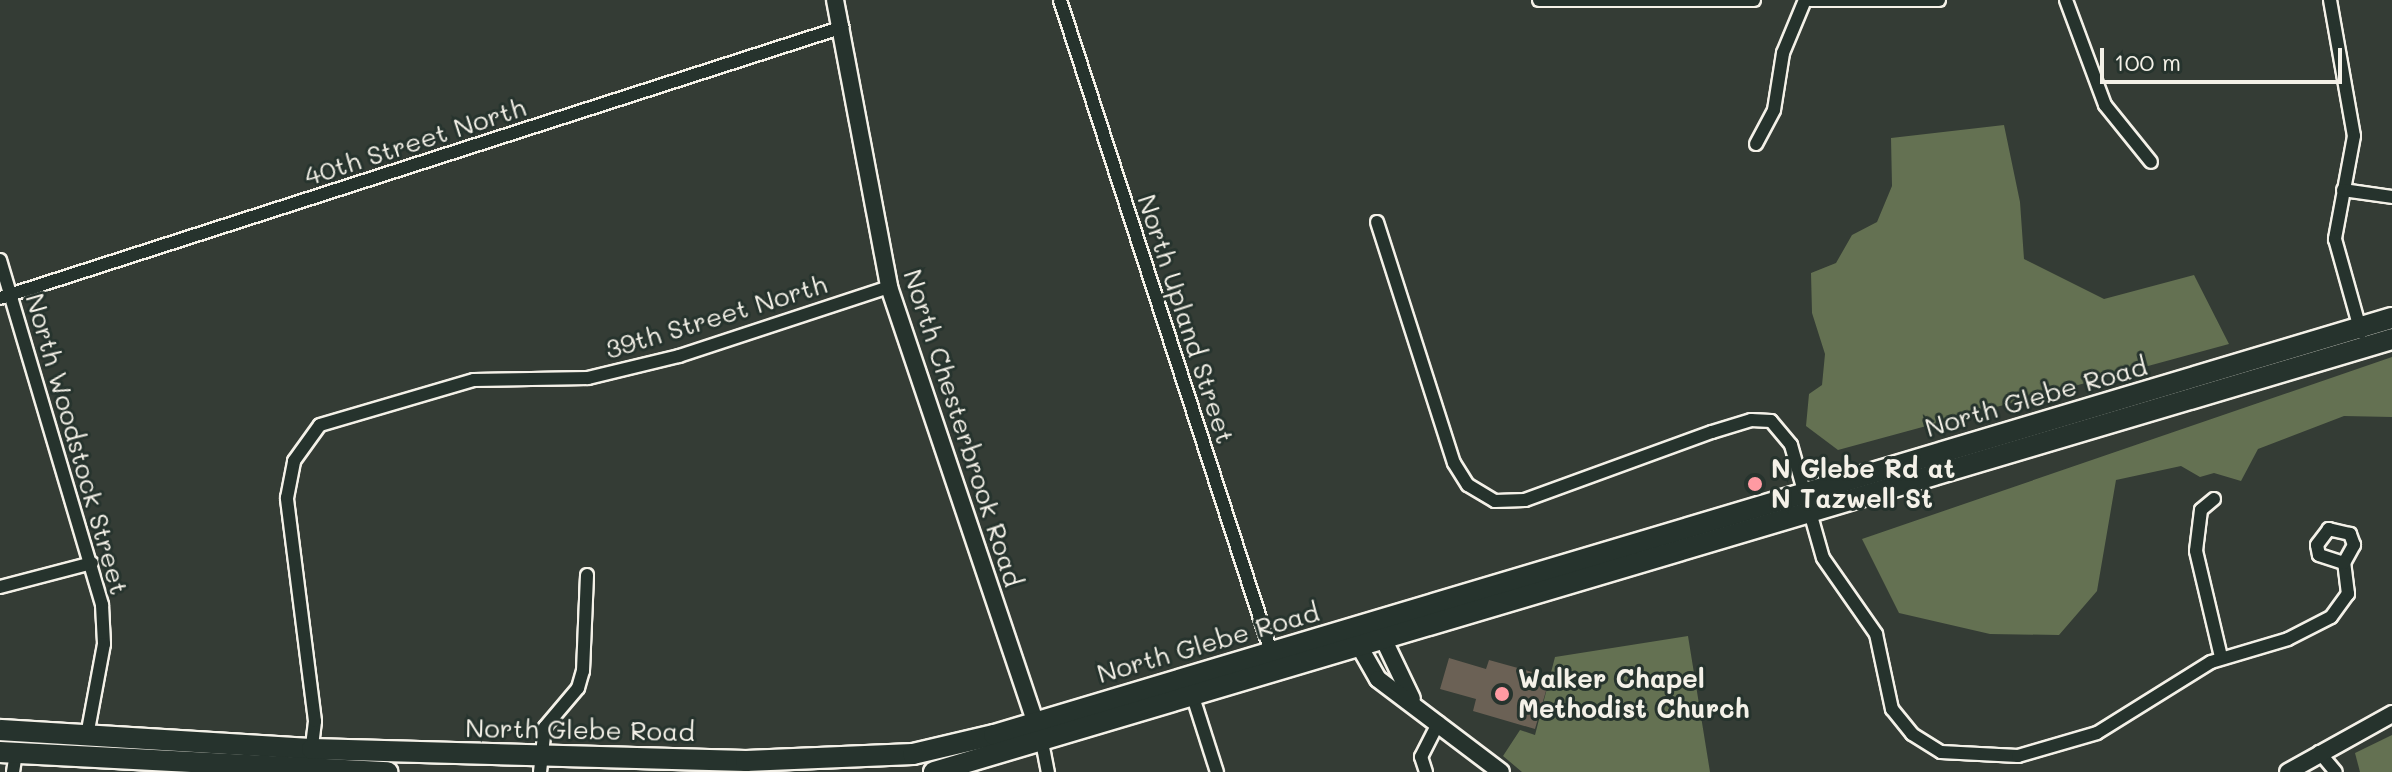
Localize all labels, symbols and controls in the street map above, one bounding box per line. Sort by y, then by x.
scale bar [2104,32,2346,82]
text: 100 m [2114,46,2181,77]
street label: 40th Street North [301,92,529,192]
street label: North Upland Street [1131,190,1241,448]
street label: North Chesterbrook Road [897,265,1029,591]
street label: 39th Street North [602,268,830,366]
street label: North Woodstock Street [19,290,135,598]
street label: North Glebe Road [1921,350,2151,444]
place label: N Glebe Rd at N Tazwell St [1771,453,1955,514]
marker: N Glebe Rd at N Tazwell St [1746,475,1764,493]
street label: North Glebe Road [1093,596,1323,690]
place label: Walker Chapel Methodist Church [1518,663,1750,724]
marker: Walker Chapel Methodist Church [1493,685,1511,703]
street label: North Glebe Road [465,712,695,748]

